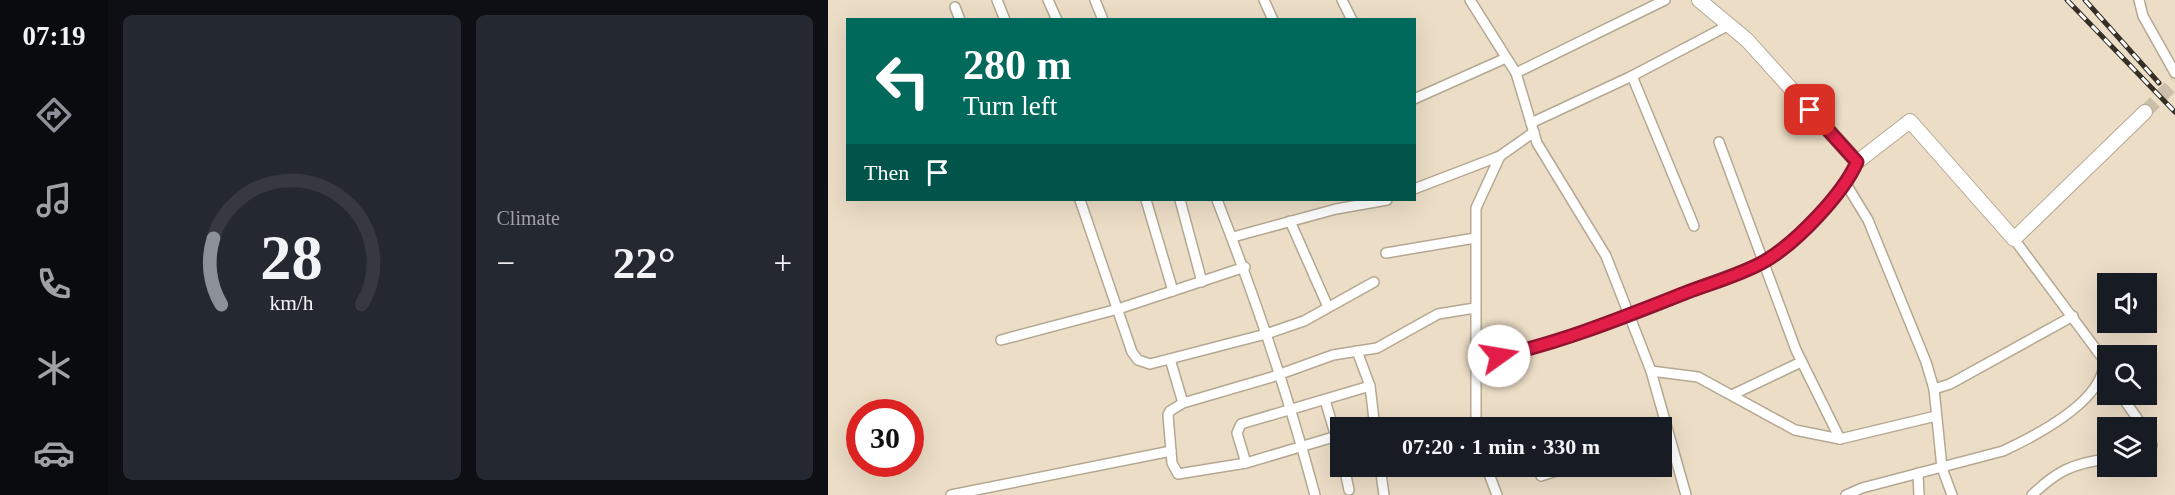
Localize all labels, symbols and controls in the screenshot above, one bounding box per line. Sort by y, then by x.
text: 07:19 [23,21,86,51]
icon: left [864,42,942,120]
text: 280 m [963,42,1072,88]
pin [1784,84,1835,135]
text: Turn left [963,91,1057,121]
icon: arrive [1793,93,1826,126]
icon: directions [33,94,75,136]
icon: arrive [921,156,954,189]
text: Then [864,160,909,185]
icon: music [33,179,75,221]
text: Climate [497,207,560,229]
text: 28 [261,223,323,292]
text: 22° [613,238,676,288]
text: − [497,245,515,281]
text: + [773,245,792,281]
icon: phone [33,263,75,305]
map controls [2097,273,2157,477]
button: sound [2097,273,2157,333]
text: km/h [270,291,314,315]
position arrow [1467,324,1531,388]
button: search [2097,345,2157,405]
icon: climate [33,347,75,389]
speed limit sign: 30 [846,399,924,477]
button: layers [2097,417,2157,477]
icon: car [33,432,75,474]
text: 07:20 · 1 min · 330 m [1402,434,1600,459]

